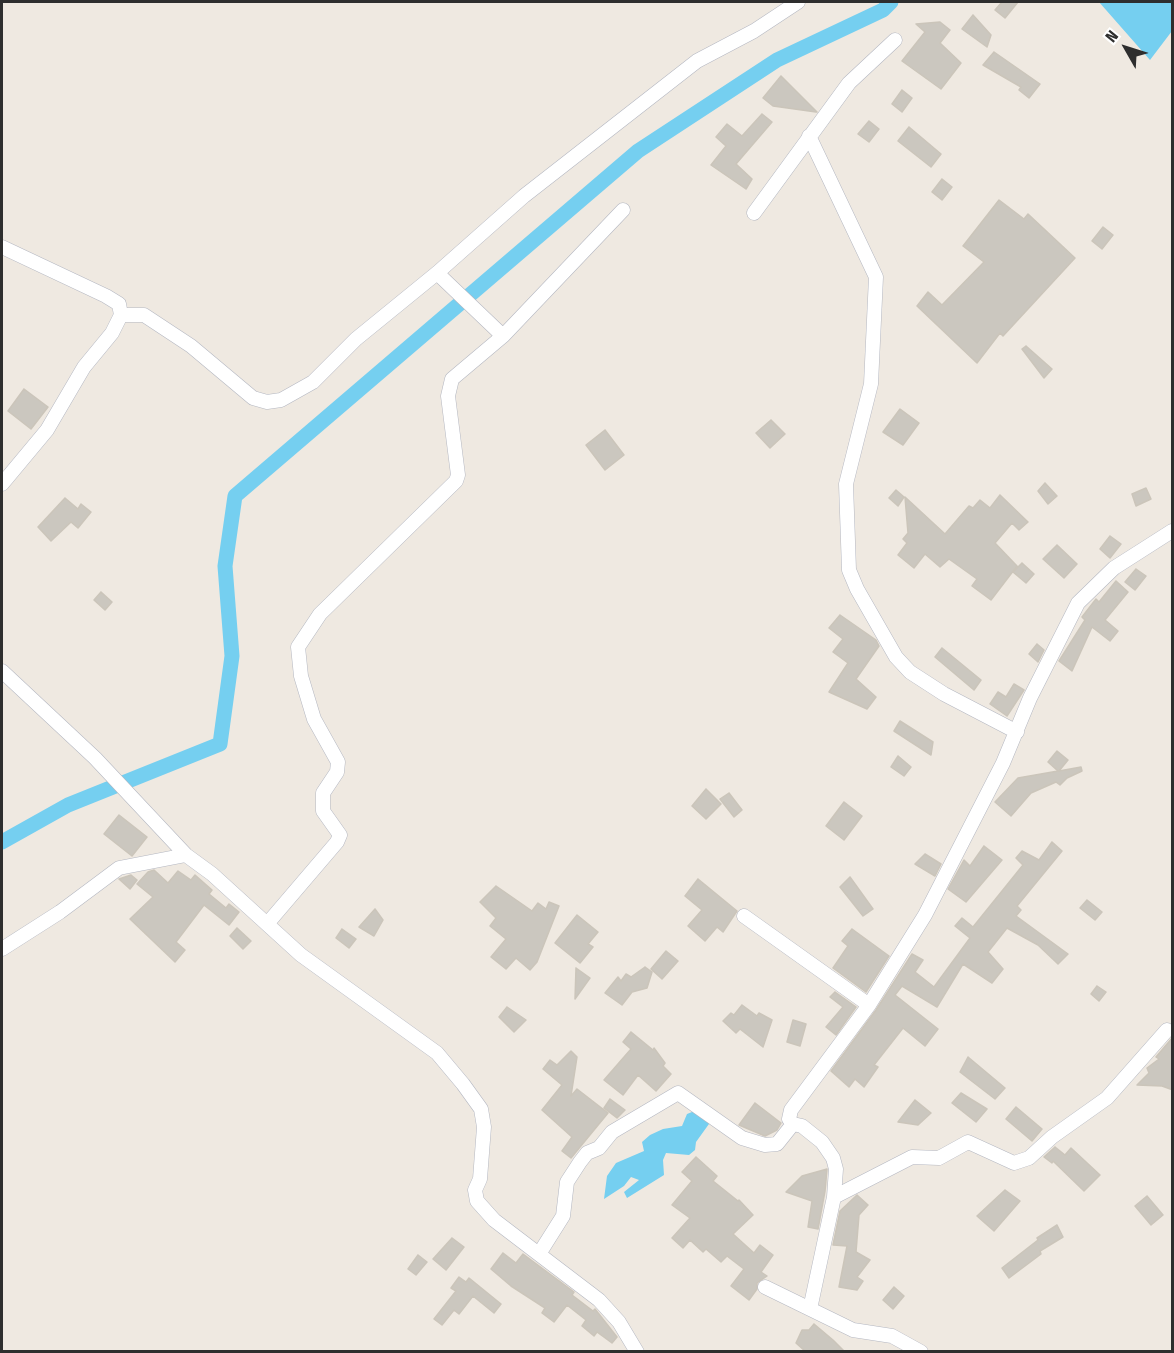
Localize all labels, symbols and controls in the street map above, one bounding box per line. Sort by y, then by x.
north arrow [1096,18,1156,78]
text: N [1101,27,1122,46]

